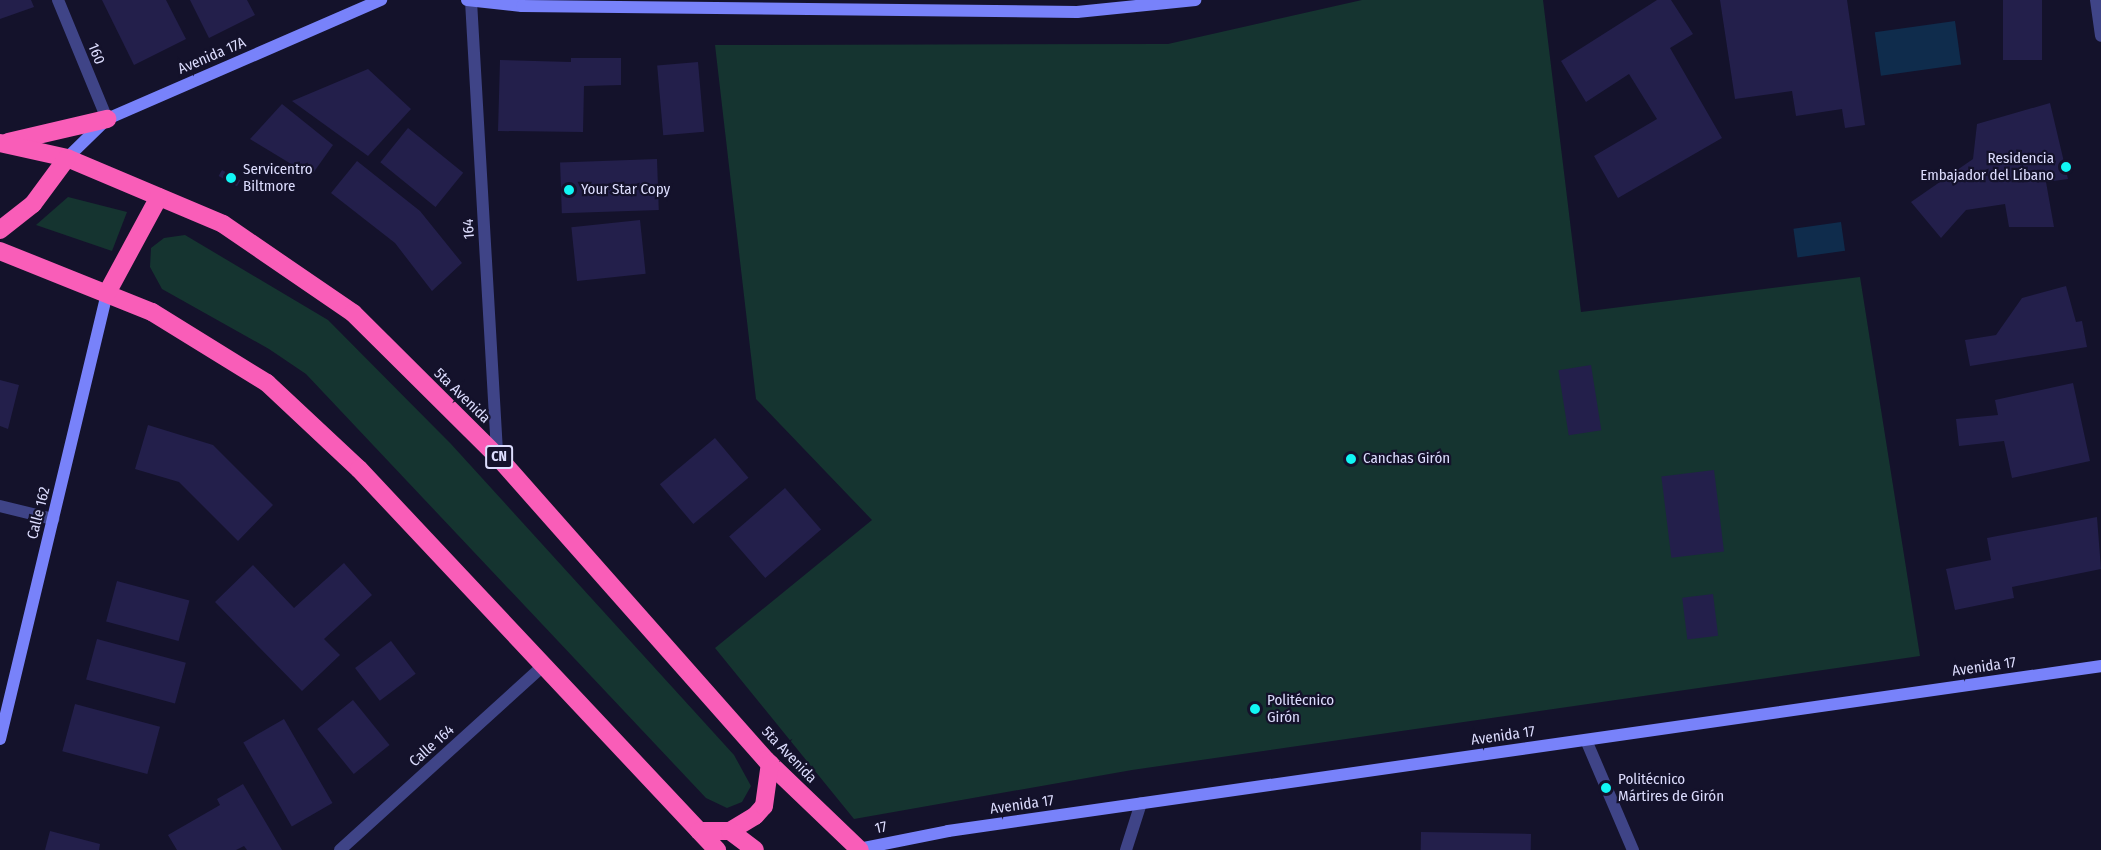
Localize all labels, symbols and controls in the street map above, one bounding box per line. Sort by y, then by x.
street label: Avenida 17A [175,34,249,78]
street label: 160 [84,41,108,67]
place label: Residencia Embajador del Líbano [1920,149,2054,184]
place label: Servicentro Biltmore [243,160,313,195]
marker: Residencia Embajador del Líbano [2059,160,2073,174]
marker: Servicentro Biltmore [224,171,238,185]
place label: Your Star Copy [581,181,670,199]
marker: Your Star Copy [562,183,576,197]
street label: 164 [459,218,479,240]
street label: 5ta Avenida [430,365,494,427]
road number: CN [484,446,514,468]
place label: Canchas Girón [1363,450,1450,468]
marker: Canchas Girón [1344,452,1358,466]
street label: Calle 162 [24,485,54,541]
street label: Avenida 17 [1951,654,2017,680]
place label: Politécnico Girón [1267,691,1334,726]
marker: Politécnico Girón [1248,702,1262,716]
street label: Calle 164 [406,721,458,771]
street label: 5ta Avenida [758,723,820,787]
street label: Avenida 17 [1470,723,1536,749]
place label: Politécnico Mártires de Girón [1618,770,1724,805]
marker: Politécnico Mártires de Girón [1599,781,1613,795]
street label: Avenida 17 [989,792,1055,818]
street label: 17 [873,818,889,838]

